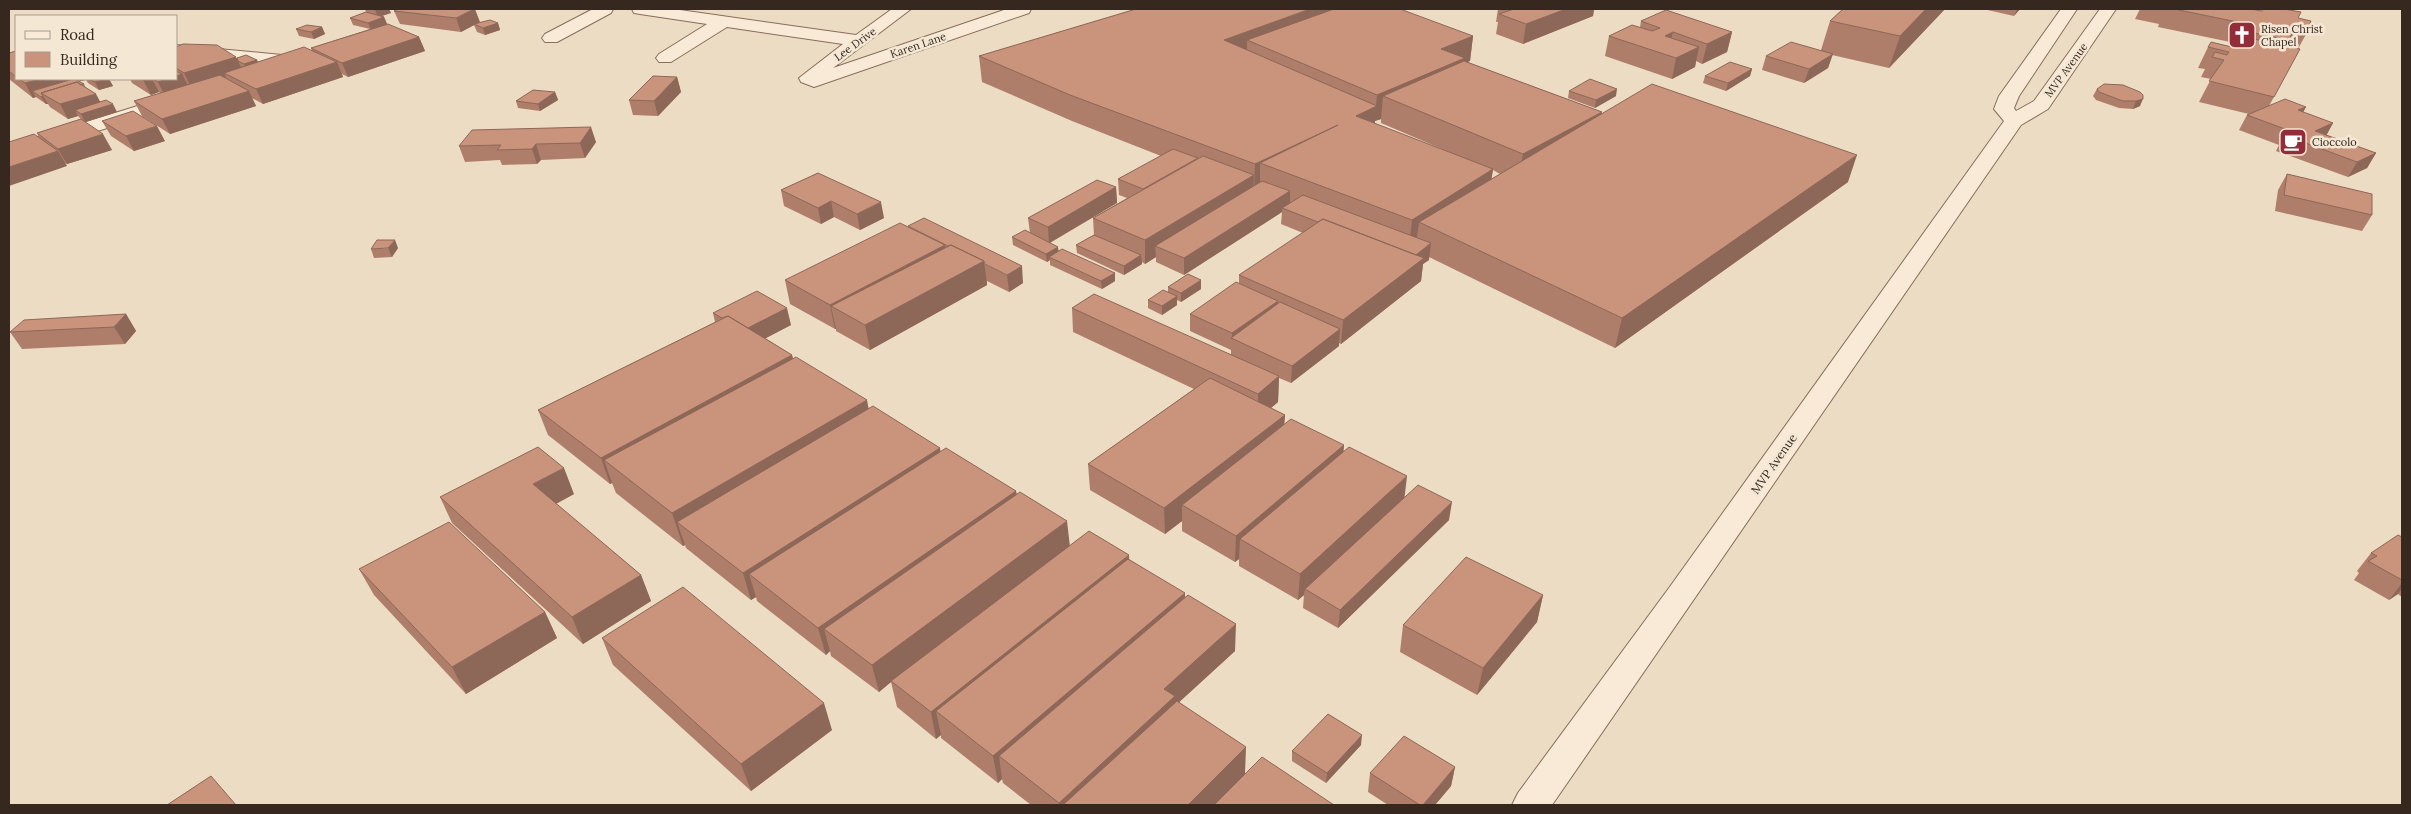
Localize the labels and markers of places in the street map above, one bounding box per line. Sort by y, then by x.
church icon: Risen Christ Chapel [2227,20,2257,50]
place label: Risen Christ Chapel [2261,22,2324,49]
cafe icon: Cioccolo [2278,127,2308,157]
place label: Cioccolo [2312,135,2357,149]

